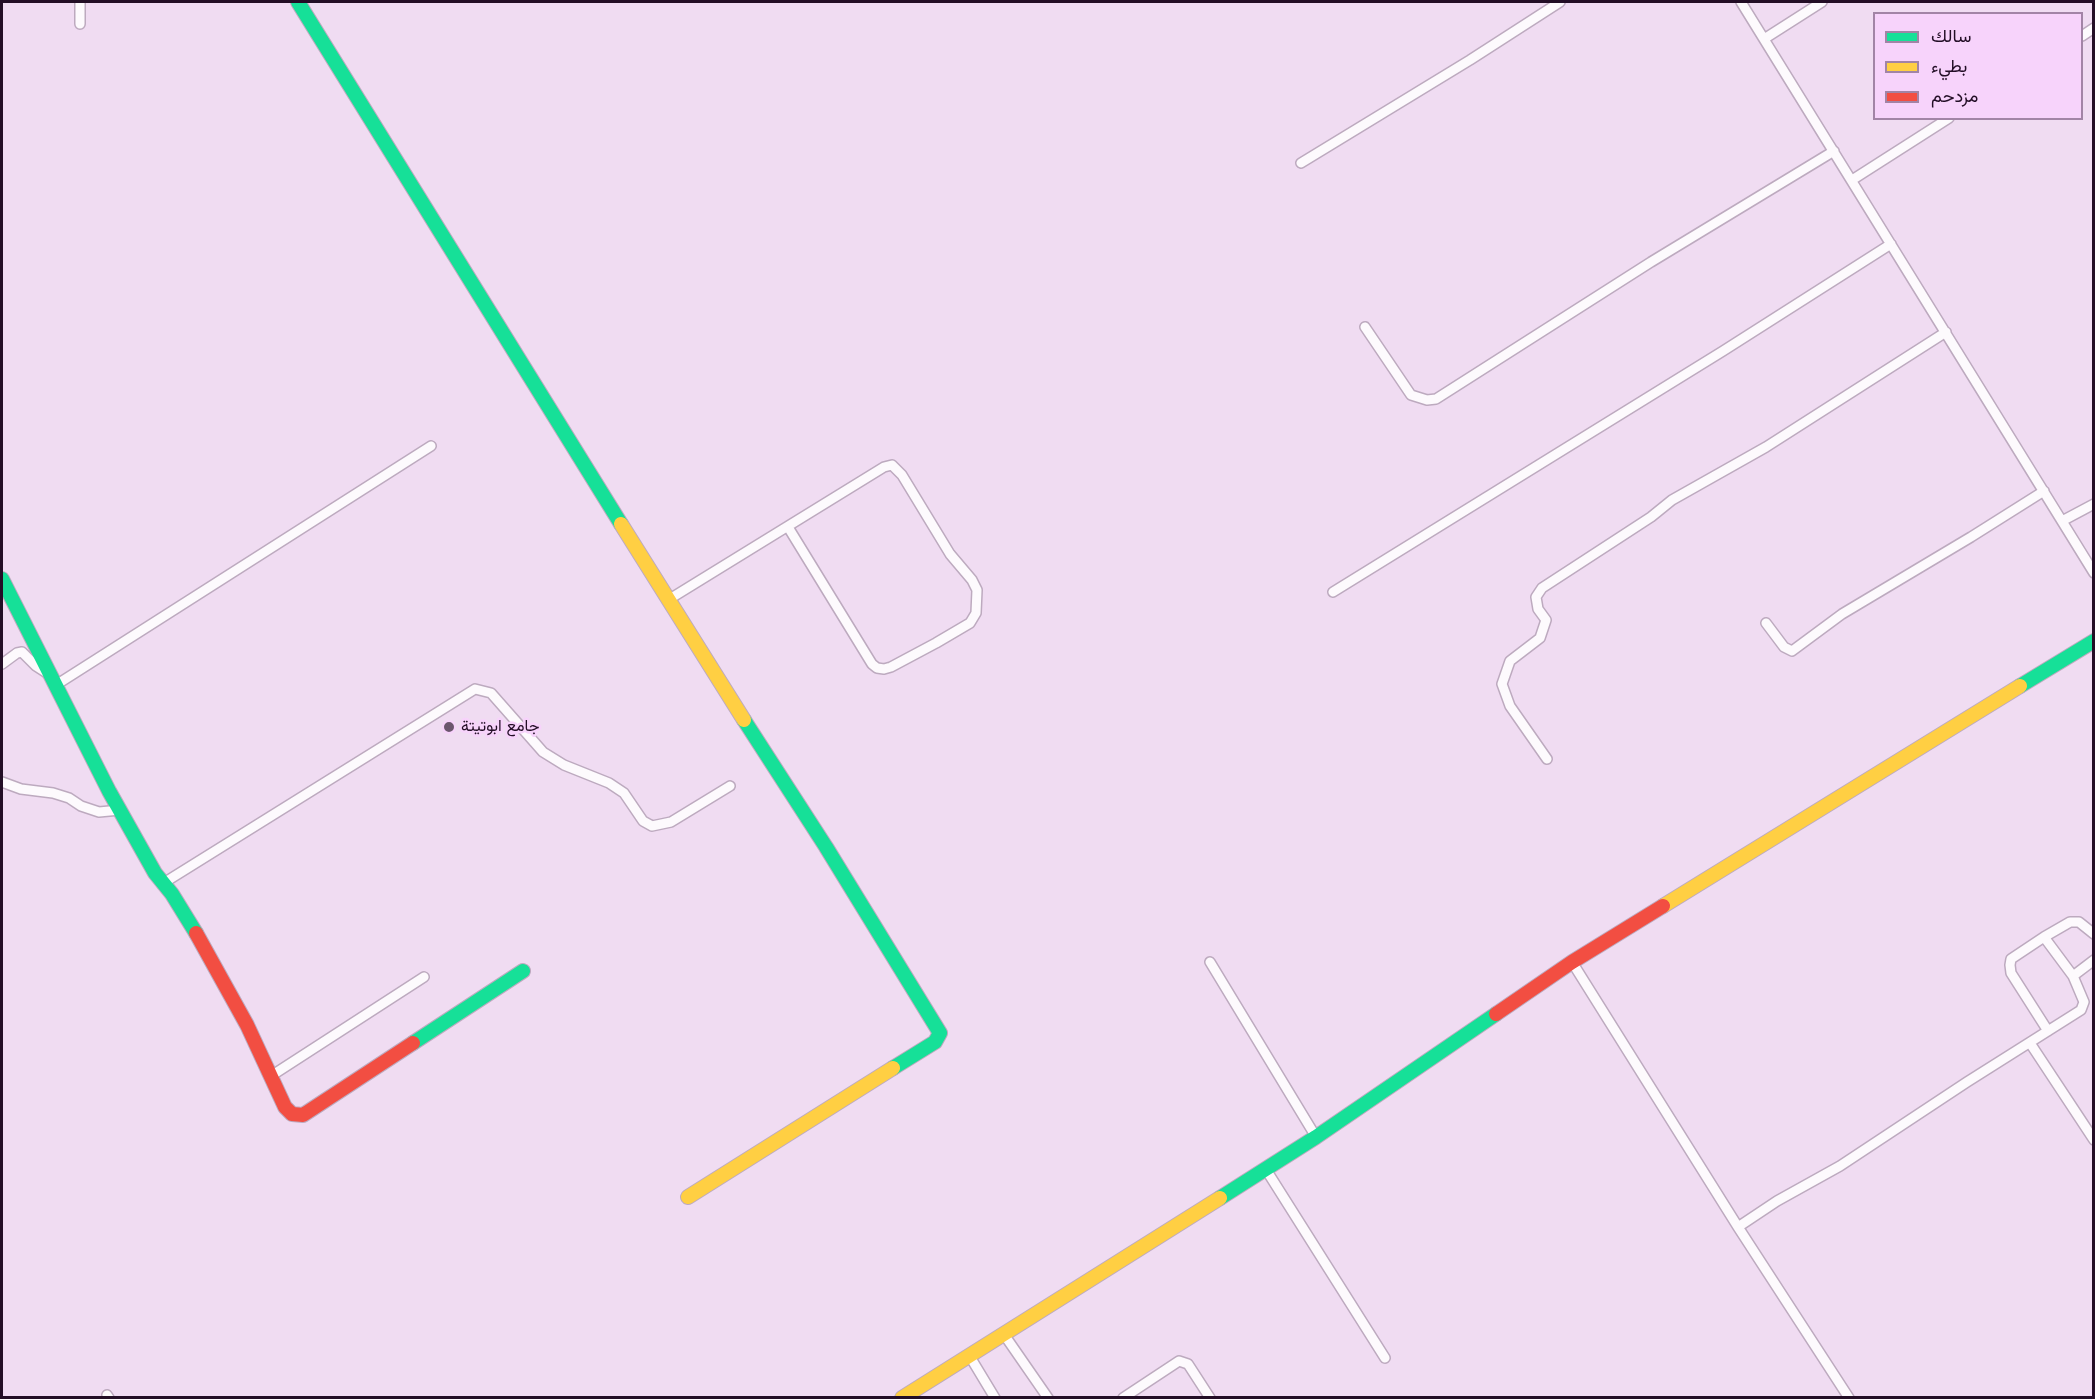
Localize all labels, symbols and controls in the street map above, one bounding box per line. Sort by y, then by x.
legend [1873,12,2083,120]
text: سالك [1931,23,1971,49]
text: بطيء [1931,53,1967,79]
text: مزدحم [1931,83,1978,109]
place label: جامع ابوتيتة [461,717,540,737]
marker: جامع ابوتيتة [442,720,456,734]

